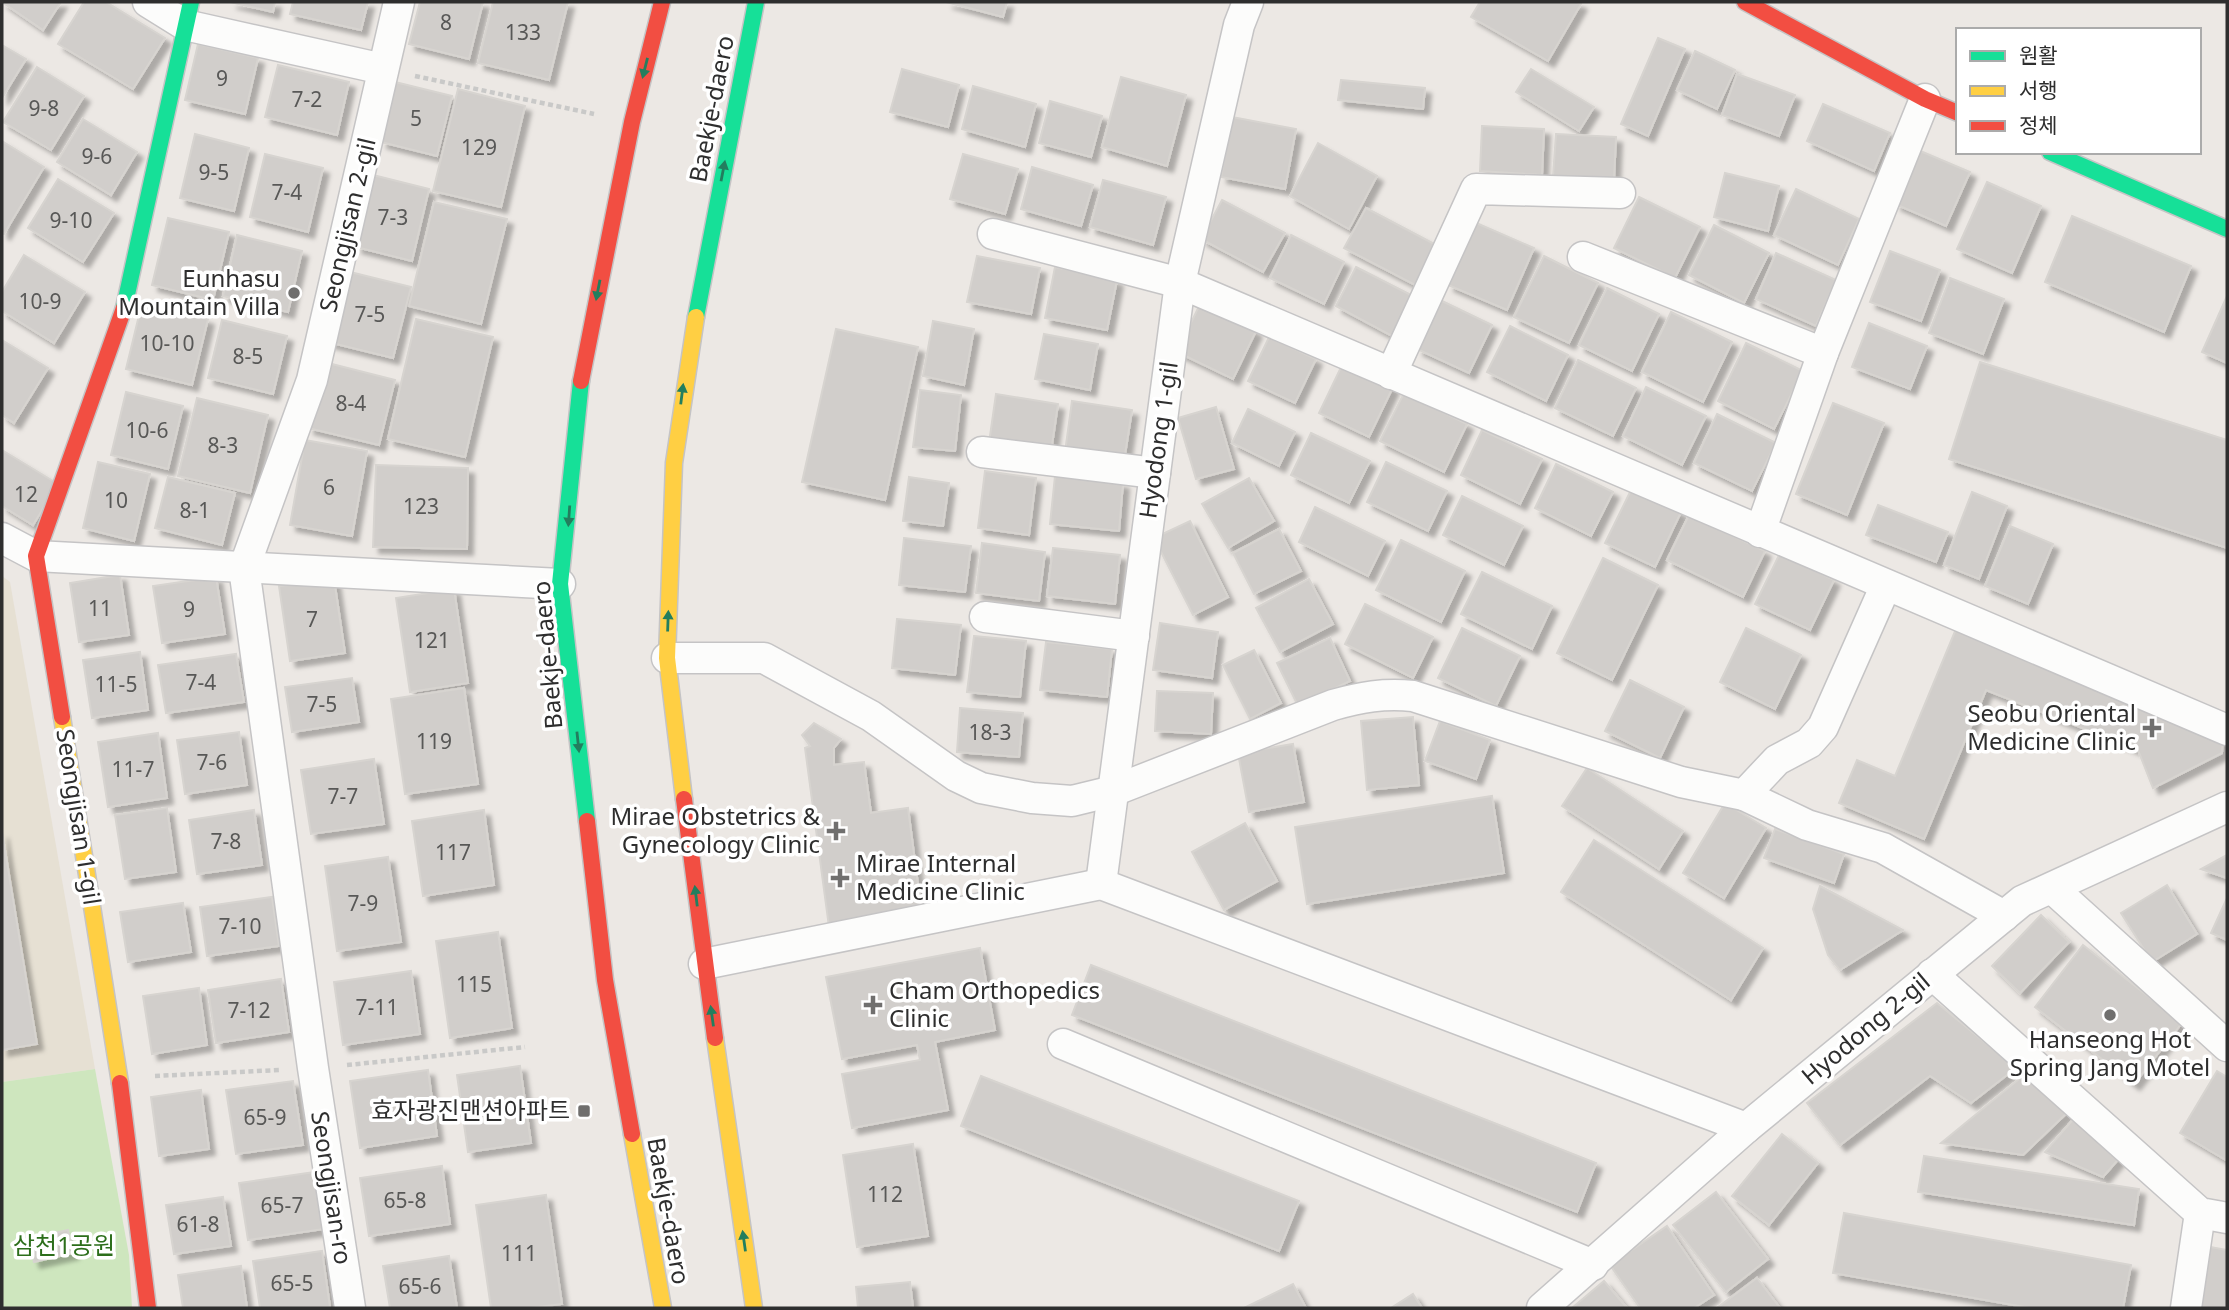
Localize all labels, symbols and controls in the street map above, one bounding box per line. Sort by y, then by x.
house number: 8 [440,8,452,36]
house number: 133 [505,18,541,46]
legend [1956,28,2201,154]
street label: Baekje-daero [680,33,741,185]
text: 원활 [2019,41,2058,69]
one-way arrow [639,57,650,79]
house number: 9 [216,64,228,92]
text: 서행 [2019,76,2058,104]
house number: 7-2 [292,85,322,113]
house number: 9-8 [29,94,59,122]
house number: 5 [410,104,422,132]
text: 정체 [2019,111,2058,139]
house number: 129 [461,133,497,161]
street label: Seongjisan 2-gil [310,134,383,315]
house number: 9-6 [82,142,112,170]
house number: 9-5 [199,158,229,186]
one-way arrow [718,159,729,181]
house number: 7-4 [272,178,302,206]
house number: 7-3 [378,203,408,231]
house number: 9-10 [50,206,92,234]
place label: Eunhasu Mountain Villa [118,261,280,322]
one-way arrow [592,279,603,301]
marker: Eunhasu Mountain Villa [286,285,302,301]
house number: 10-9 [19,287,61,315]
house number: 7-5 [355,300,385,328]
house number: 10-10 [140,329,194,357]
house number: 8-5 [233,342,263,370]
street label: Hyodong 1-gil [1130,359,1185,520]
one-way arrow [677,383,688,405]
house number: 8-4 [336,389,366,417]
house number: 10-6 [126,416,168,444]
house number: 8-3 [208,431,238,459]
house number: 6 [323,473,335,501]
house number: 12 [14,480,38,508]
house number: 10 [104,486,128,514]
house number: 123 [403,492,439,520]
house number: 8-1 [180,496,210,524]
one-way arrow [563,505,574,527]
street label: Baekje-daero [524,580,569,731]
house number: 11 [88,594,112,622]
house number: 9 [183,595,195,623]
house number: 7 [306,605,318,633]
one-way arrow [663,610,674,632]
house number: 121 [414,626,450,654]
house number: 7-4 [186,668,216,696]
house number: 11-5 [95,670,137,698]
house number: 7-5 [307,690,337,718]
place label: Seobu Oriental Medicine Clinic [1967,696,2136,757]
house number: 18-3 [969,718,1011,746]
marker: Seobu Oriental Medicine Clinic [2142,718,2162,738]
street label: Seongjisan 1-gil [49,726,110,907]
house number: 119 [416,727,452,755]
one-way arrow [573,731,584,753]
house number: 7-6 [197,748,227,776]
house number: 11-7 [112,755,154,783]
house number: 7-7 [328,782,358,810]
place label: Mirae Obstetrics & Gynecology Clinic [611,799,820,860]
marker: Mirae Obstetrics & Gynecology Clinic [826,821,846,841]
house number: 7-8 [211,827,241,855]
house number: 117 [435,838,471,866]
place label: Mirae Internal Medicine Clinic [856,846,1025,907]
marker: Mirae Internal Medicine Clinic [830,868,850,888]
one-way arrow [691,885,702,907]
house number: 7-9 [348,889,378,917]
house number: 7-10 [219,912,261,940]
street label: Hyodong 2-gil [1794,964,1936,1091]
house number: 115 [456,970,492,998]
place label: Cham Orthopedics Clinic [889,973,1100,1034]
house number: 7-11 [356,993,398,1021]
marker: Cham Orthopedics Clinic [863,995,883,1015]
house number: 7-12 [228,996,270,1024]
one-way arrow [706,1004,717,1026]
marker: Hanseong Hot Spring Jang Motel [2102,1007,2118,1023]
place label: Hanseong Hot Spring Jang Motel [2010,1022,2210,1083]
place label: 효자광진맨션아파트 [371,1093,570,1126]
house number: 65-9 [244,1103,286,1131]
marker: 효자광진맨션아파트 [576,1103,592,1119]
street label: Seongjisan-ro [304,1109,361,1267]
street label: Baekje-daero [640,1135,699,1287]
house number: 112 [867,1180,903,1208]
house number: 65-8 [384,1186,426,1214]
house number: 65-7 [261,1191,303,1219]
house number: 61-8 [177,1210,219,1238]
park label: 삼천1공원 [13,1228,115,1261]
one-way arrow [739,1230,750,1252]
house number: 111 [501,1239,537,1267]
house number: 65-5 [271,1269,313,1297]
house number: 65-6 [399,1272,441,1300]

